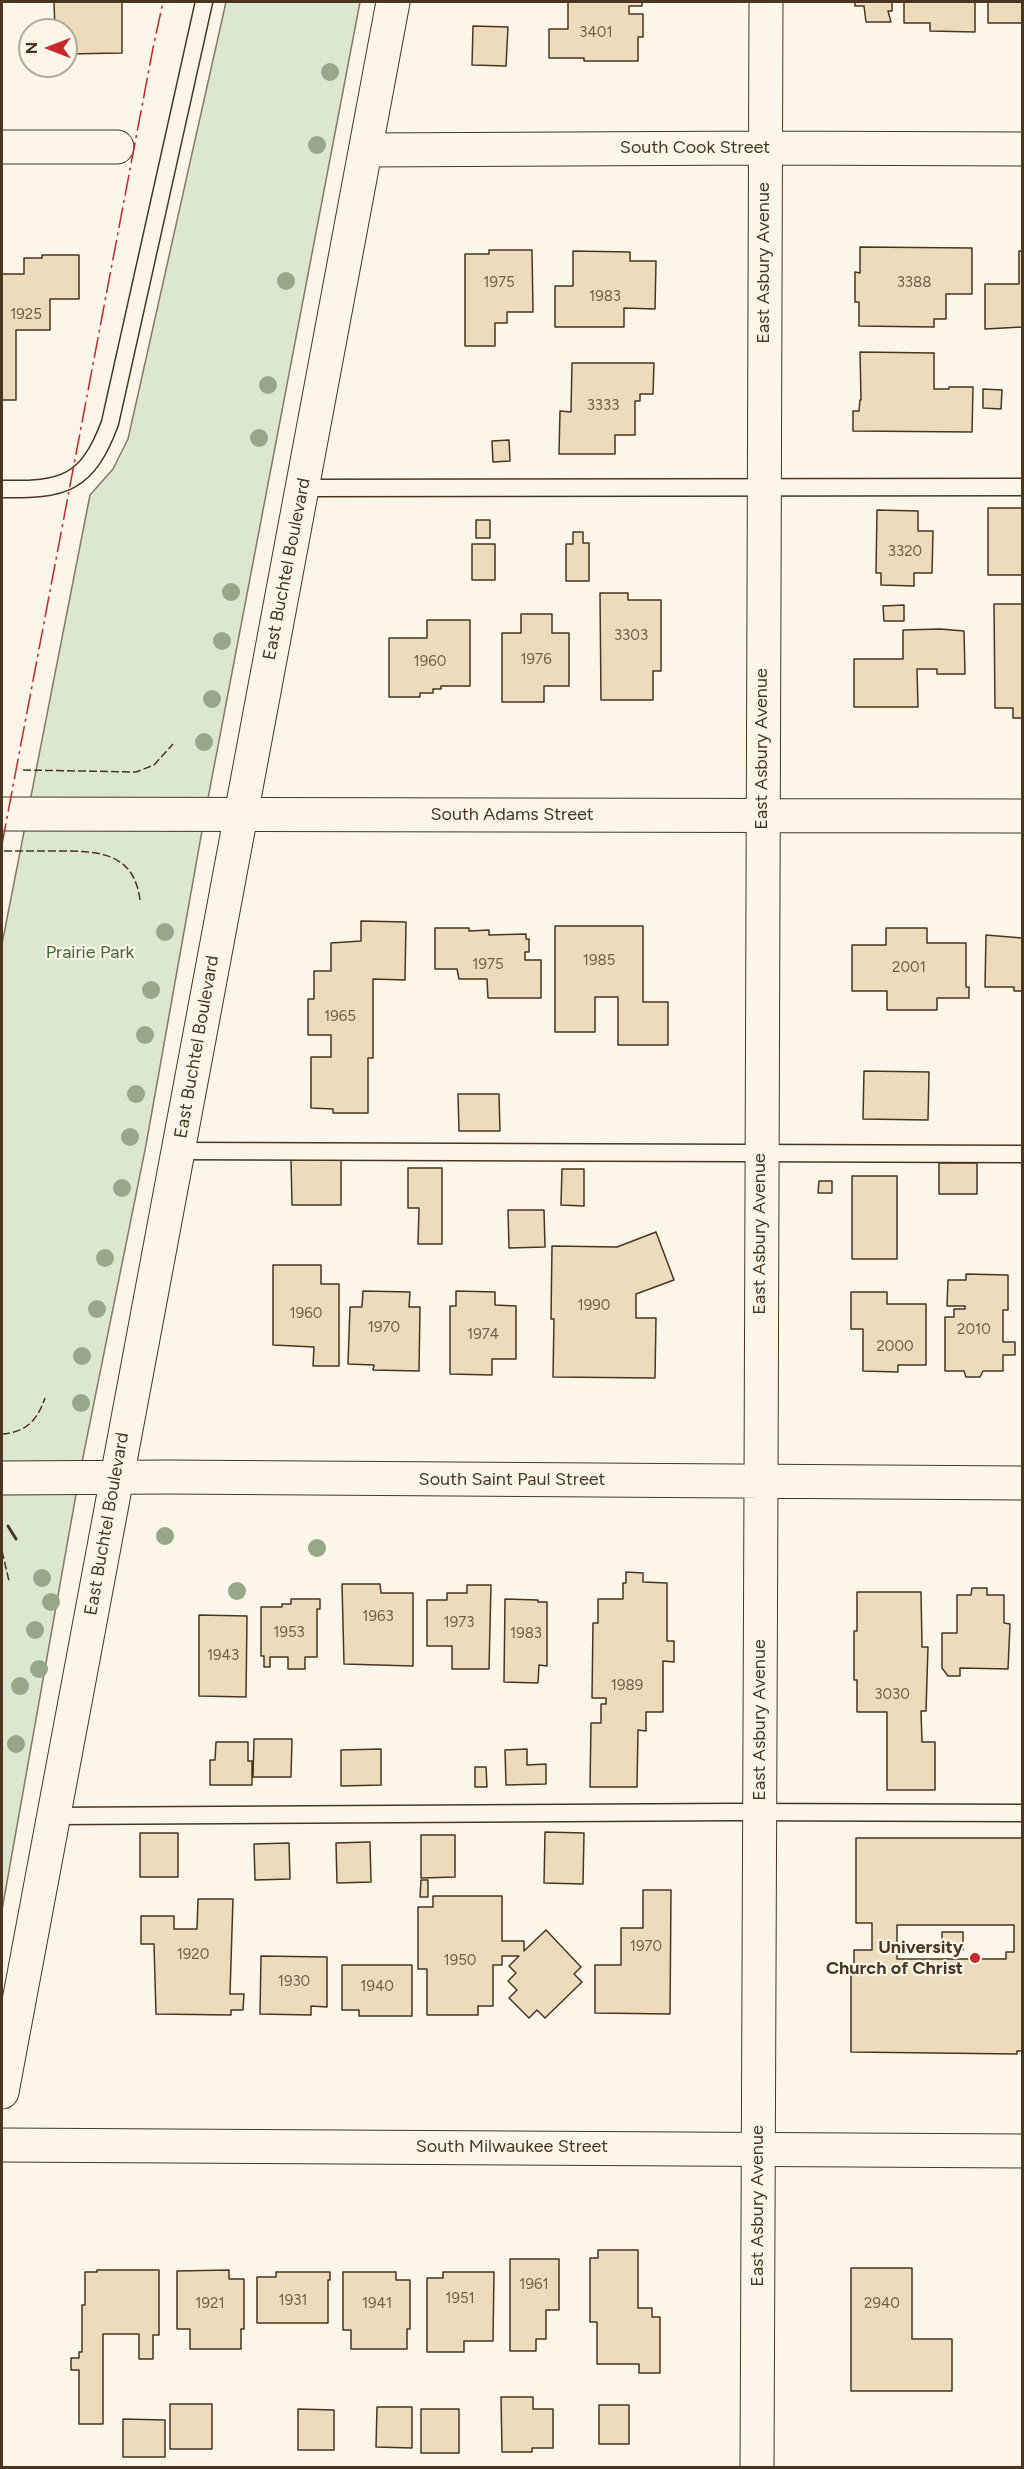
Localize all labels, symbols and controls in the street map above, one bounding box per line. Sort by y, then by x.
north arrow [18,18,78,78]
house number: 3401 [579,24,613,42]
text: N [22,42,41,54]
street label: South Cook Street [620,137,770,159]
street label: East Asbury Avenue [753,182,775,344]
house number: 1975 [483,274,515,292]
house number: 3388 [897,274,931,292]
house number: 1983 [589,288,621,306]
house number: 1925 [10,306,42,324]
house number: 3333 [587,397,619,415]
street label: East Buchtel Boulevard [259,476,315,662]
house number: 3320 [888,543,922,561]
house number: 3303 [614,627,648,645]
house number: 1976 [520,651,552,669]
house number: 1960 [414,653,446,671]
street label: East Asbury Avenue [751,668,773,830]
street label: South Adams Street [430,804,594,826]
park label: Prairie Park [46,942,134,964]
house number: 1985 [583,952,615,970]
street label: East Buchtel Boulevard [170,954,224,1140]
house number: 1975 [472,956,504,974]
house number: 2001 [892,959,926,977]
house number: 1965 [324,1008,356,1026]
street label: East Asbury Avenue [749,1153,771,1315]
house number: 1990 [578,1297,610,1315]
house number: 1960 [290,1305,322,1323]
house number: 1970 [368,1319,400,1337]
house number: 2010 [957,1321,991,1339]
house number: 1974 [467,1326,499,1344]
house number: 2000 [876,1338,914,1356]
street label: East Buchtel Boulevard [80,1431,134,1617]
street label: South Saint Paul Street [419,1469,605,1491]
house number: 1963 [362,1608,394,1626]
house number: 1973 [444,1614,474,1632]
house number: 1953 [273,1624,305,1642]
house number: 1983 [510,1625,542,1643]
street label: East Asbury Avenue [749,1639,771,1801]
house number: 1943 [207,1647,239,1665]
house number: 1989 [611,1677,643,1695]
house number: 3030 [874,1686,910,1704]
place label: University Church of Christ [826,1937,963,1980]
house number: 1970 [630,1938,662,1956]
house number: 1920 [177,1946,209,1964]
marker: University Church of Christ [968,1951,982,1965]
house number: 1950 [444,1952,476,1970]
house number: 1930 [278,1973,310,1991]
house number: 1940 [360,1978,394,1996]
street label: East Asbury Avenue [747,2125,769,2287]
street label: South Milwaukee Street [416,2136,608,2158]
house number: 1961 [519,2276,549,2294]
house number: 1951 [445,2290,475,2308]
house number: 1931 [278,2292,308,2310]
house number: 1921 [195,2295,225,2313]
house number: 1941 [362,2295,392,2313]
house number: 2940 [864,2295,900,2313]

